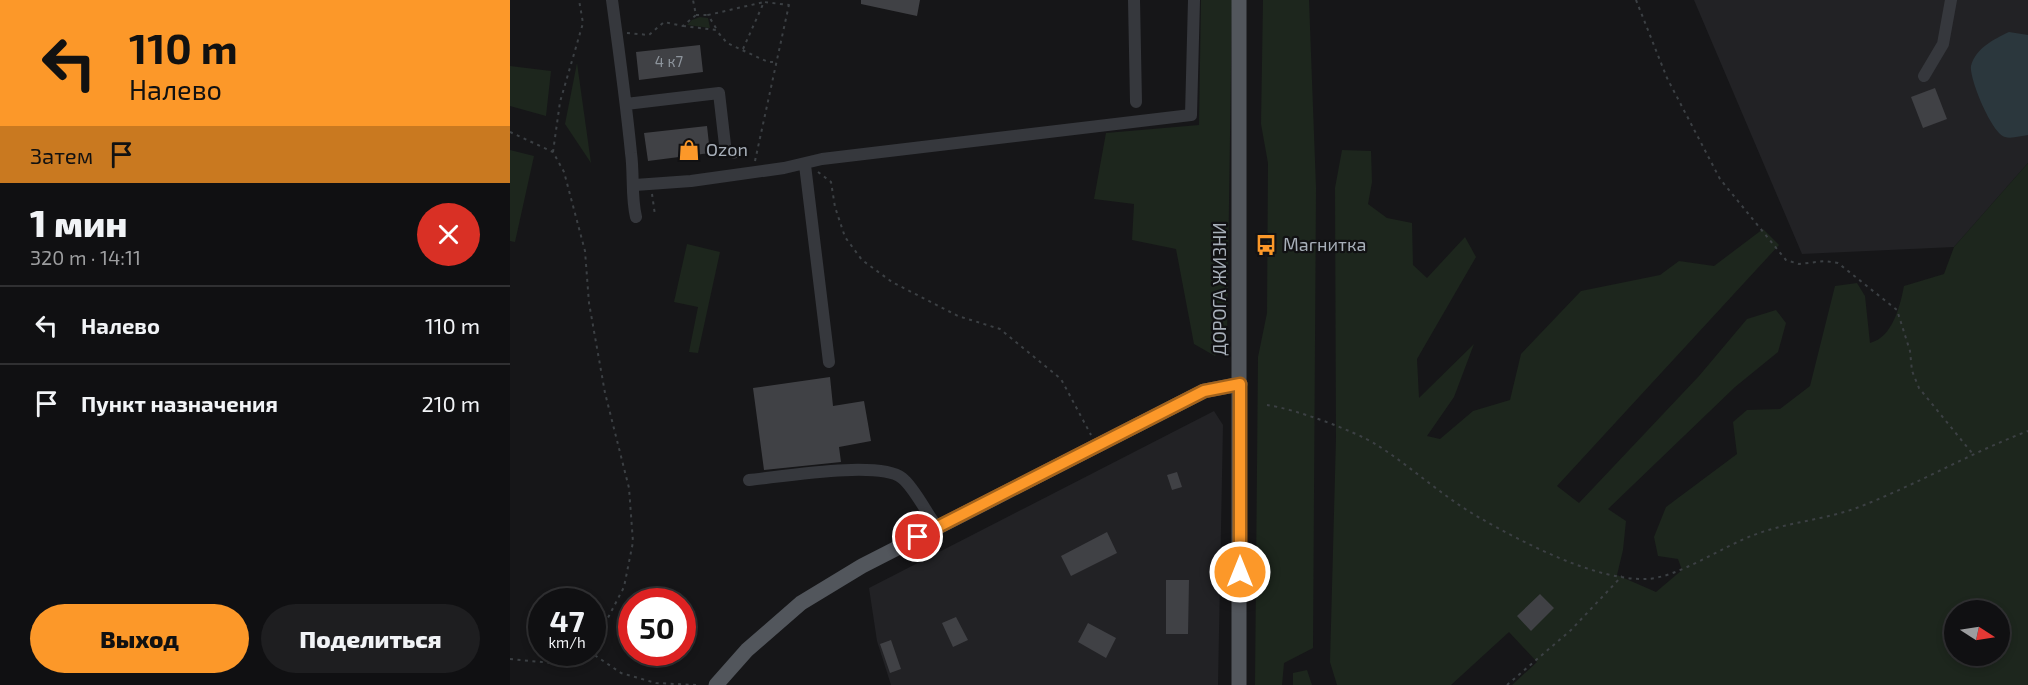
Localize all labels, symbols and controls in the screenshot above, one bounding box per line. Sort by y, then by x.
text: 110 m [129,22,238,72]
icon: left [30,24,108,102]
house number: 4 к7 [655,52,683,70]
text: Налево [129,73,222,105]
icon: arrive [105,138,138,171]
shop icon: Ozon [677,138,701,162]
place label: Ozon [706,138,748,160]
text: Затем [30,142,93,168]
text: 1 мин [30,201,128,244]
button: close [417,203,480,266]
street label: ДОРОГА ЖИЗНИ [1208,222,1230,356]
bus stop icon: Магнитка [1254,233,1278,257]
place label: Магнитка [1283,233,1366,255]
text: 320 m · 14:11 [30,245,141,269]
icon: left [30,309,63,342]
text: Налево [81,312,160,338]
text: 110 m [425,312,480,338]
icon: arrive [30,387,63,420]
text: Пункт назначения [81,390,278,416]
text: 210 m [421,390,480,416]
pin [892,511,943,562]
icon: arrive [901,520,934,553]
position arrow [1208,540,1272,604]
speed limit sign: 50 [618,588,696,666]
north arrow [1944,600,2010,666]
map controls [1944,600,2010,666]
text: 47 [550,602,584,638]
button: Выход [30,604,249,673]
button: Поделиться [261,604,480,673]
text: km/h [548,633,586,651]

